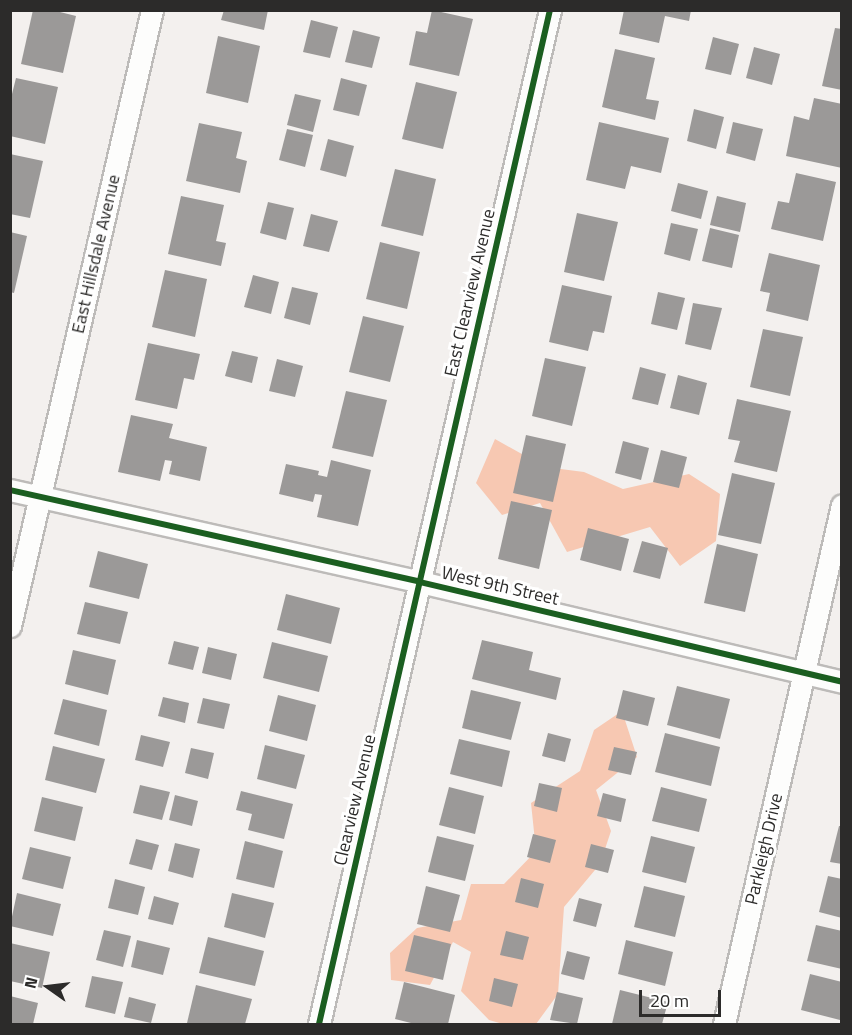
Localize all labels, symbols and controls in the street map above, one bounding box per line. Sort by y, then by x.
street label: East Hillsdale Avenue [67,172,125,336]
street label: East Clearview Avenue [440,207,500,379]
street label: West 9th Street [439,562,561,610]
street label: Clearview Avenue [329,732,381,868]
street label: Parkleigh Drive [741,791,787,907]
north arrow [18,957,78,1017]
text: N [18,974,44,991]
scale bar [642,978,724,1016]
text: 20 m [650,987,689,1014]

